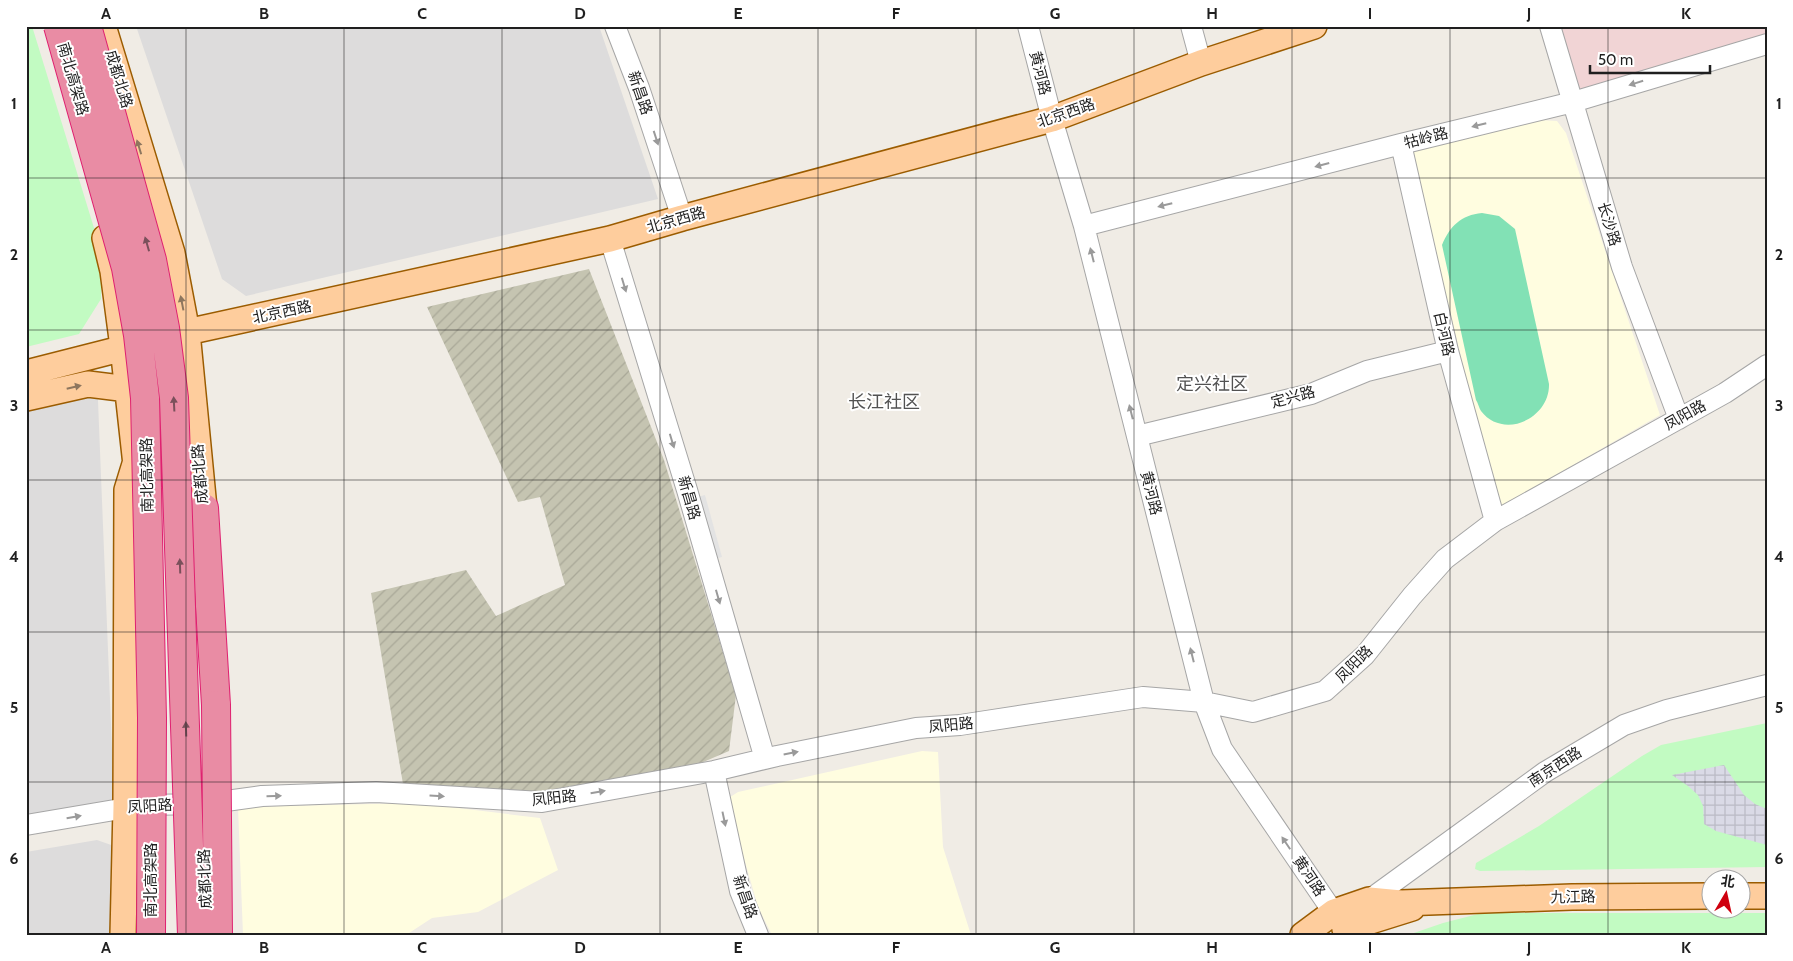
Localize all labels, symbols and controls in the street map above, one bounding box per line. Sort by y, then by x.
text: A [101,4,111,23]
text: B [259,4,269,23]
text: C [417,4,427,23]
text: D [574,4,586,23]
text: E [733,4,743,23]
text: F [892,4,901,23]
text: G [1050,4,1060,23]
text: H [1206,4,1218,23]
text: I [1368,4,1372,23]
text: J [1526,4,1531,23]
text: K [1681,4,1691,23]
street label: 南北高架路 [54,40,92,118]
scale bar [1590,42,1710,74]
street label: 成都北路 [102,48,136,110]
street label: 黄河路 [1026,49,1054,97]
text: 50 m [1598,51,1633,69]
street label: 新昌路 [624,69,656,117]
one-way arrow [1629,80,1644,88]
text: 1 [11,94,17,113]
text: 1 [1776,94,1782,113]
street label: 北京西路 [1035,95,1097,131]
one-way arrow [1472,121,1487,129]
street label: 牯岭路 [1402,124,1450,152]
one-way arrow [652,131,660,146]
one-way arrow [135,139,143,154]
one-way arrow [1314,161,1329,169]
street label: 长沙路 [1594,200,1624,248]
one-way arrow [1157,202,1172,210]
street label: 北京西路 [645,203,707,237]
one-way arrow [143,236,151,251]
text: 2 [10,245,18,264]
text: 2 [1775,245,1783,264]
one-way arrow [1087,247,1095,262]
one-way arrow [621,278,629,293]
one-way arrow [177,295,185,311]
street label: 北京西路 [251,297,313,327]
street label: 白河路 [1430,310,1458,358]
district label: 定兴社区 [1176,373,1248,395]
street label: 定兴路 [1269,382,1317,412]
one-way arrow [66,383,81,391]
district label: 长江社区 [848,391,920,413]
text: 3 [10,396,18,415]
one-way arrow [170,396,178,412]
street label: 凤阳路 [1661,396,1709,434]
text: 3 [1775,396,1783,415]
one-way arrow [1127,405,1135,420]
one-way arrow [668,433,676,448]
street label: 南北高架路 [137,437,157,513]
street label: 成都北路 [188,443,212,505]
street label: 黄河路 [1137,469,1165,517]
street label: 新昌路 [674,474,704,522]
text: 4 [9,547,19,566]
text: 4 [1774,547,1784,566]
one-way arrow [176,558,184,574]
one-way arrow [714,589,722,604]
street label: 凤阳路 [1332,642,1376,686]
one-way arrow [1188,647,1196,662]
text: 5 [10,698,18,717]
text: 5 [1775,698,1783,717]
street label: 凤阳路 [928,714,974,736]
one-way arrow [182,720,190,736]
street label: 南京西路 [1525,743,1585,791]
one-way arrow [784,749,799,757]
street label: 凤阳路 [531,787,577,809]
one-way arrow [590,788,606,796]
one-way arrow [267,792,283,800]
one-way arrow [429,792,445,800]
street label: 凤阳路 [127,796,173,816]
one-way arrow [67,812,83,820]
one-way arrow [720,812,728,827]
one-way arrow [1281,836,1291,849]
street label: 南北高架路 [142,842,160,918]
text: 6 [10,849,19,868]
street label: 成都北路 [195,849,215,909]
text: 6 [1775,849,1784,868]
street label: 黄河路 [1289,852,1329,900]
north arrow [1700,868,1750,918]
text: 北 [1720,871,1736,891]
street label: 新昌路 [729,873,761,921]
street label: 九江路 [1550,888,1596,906]
text: A [101,938,111,957]
text: B [259,938,269,957]
text: C [417,938,427,957]
text: D [574,938,586,957]
text: E [733,938,743,957]
text: F [892,938,901,957]
text: G [1050,938,1060,957]
text: H [1206,938,1218,957]
text: I [1368,938,1372,957]
text: J [1526,938,1531,957]
text: K [1681,938,1691,957]

